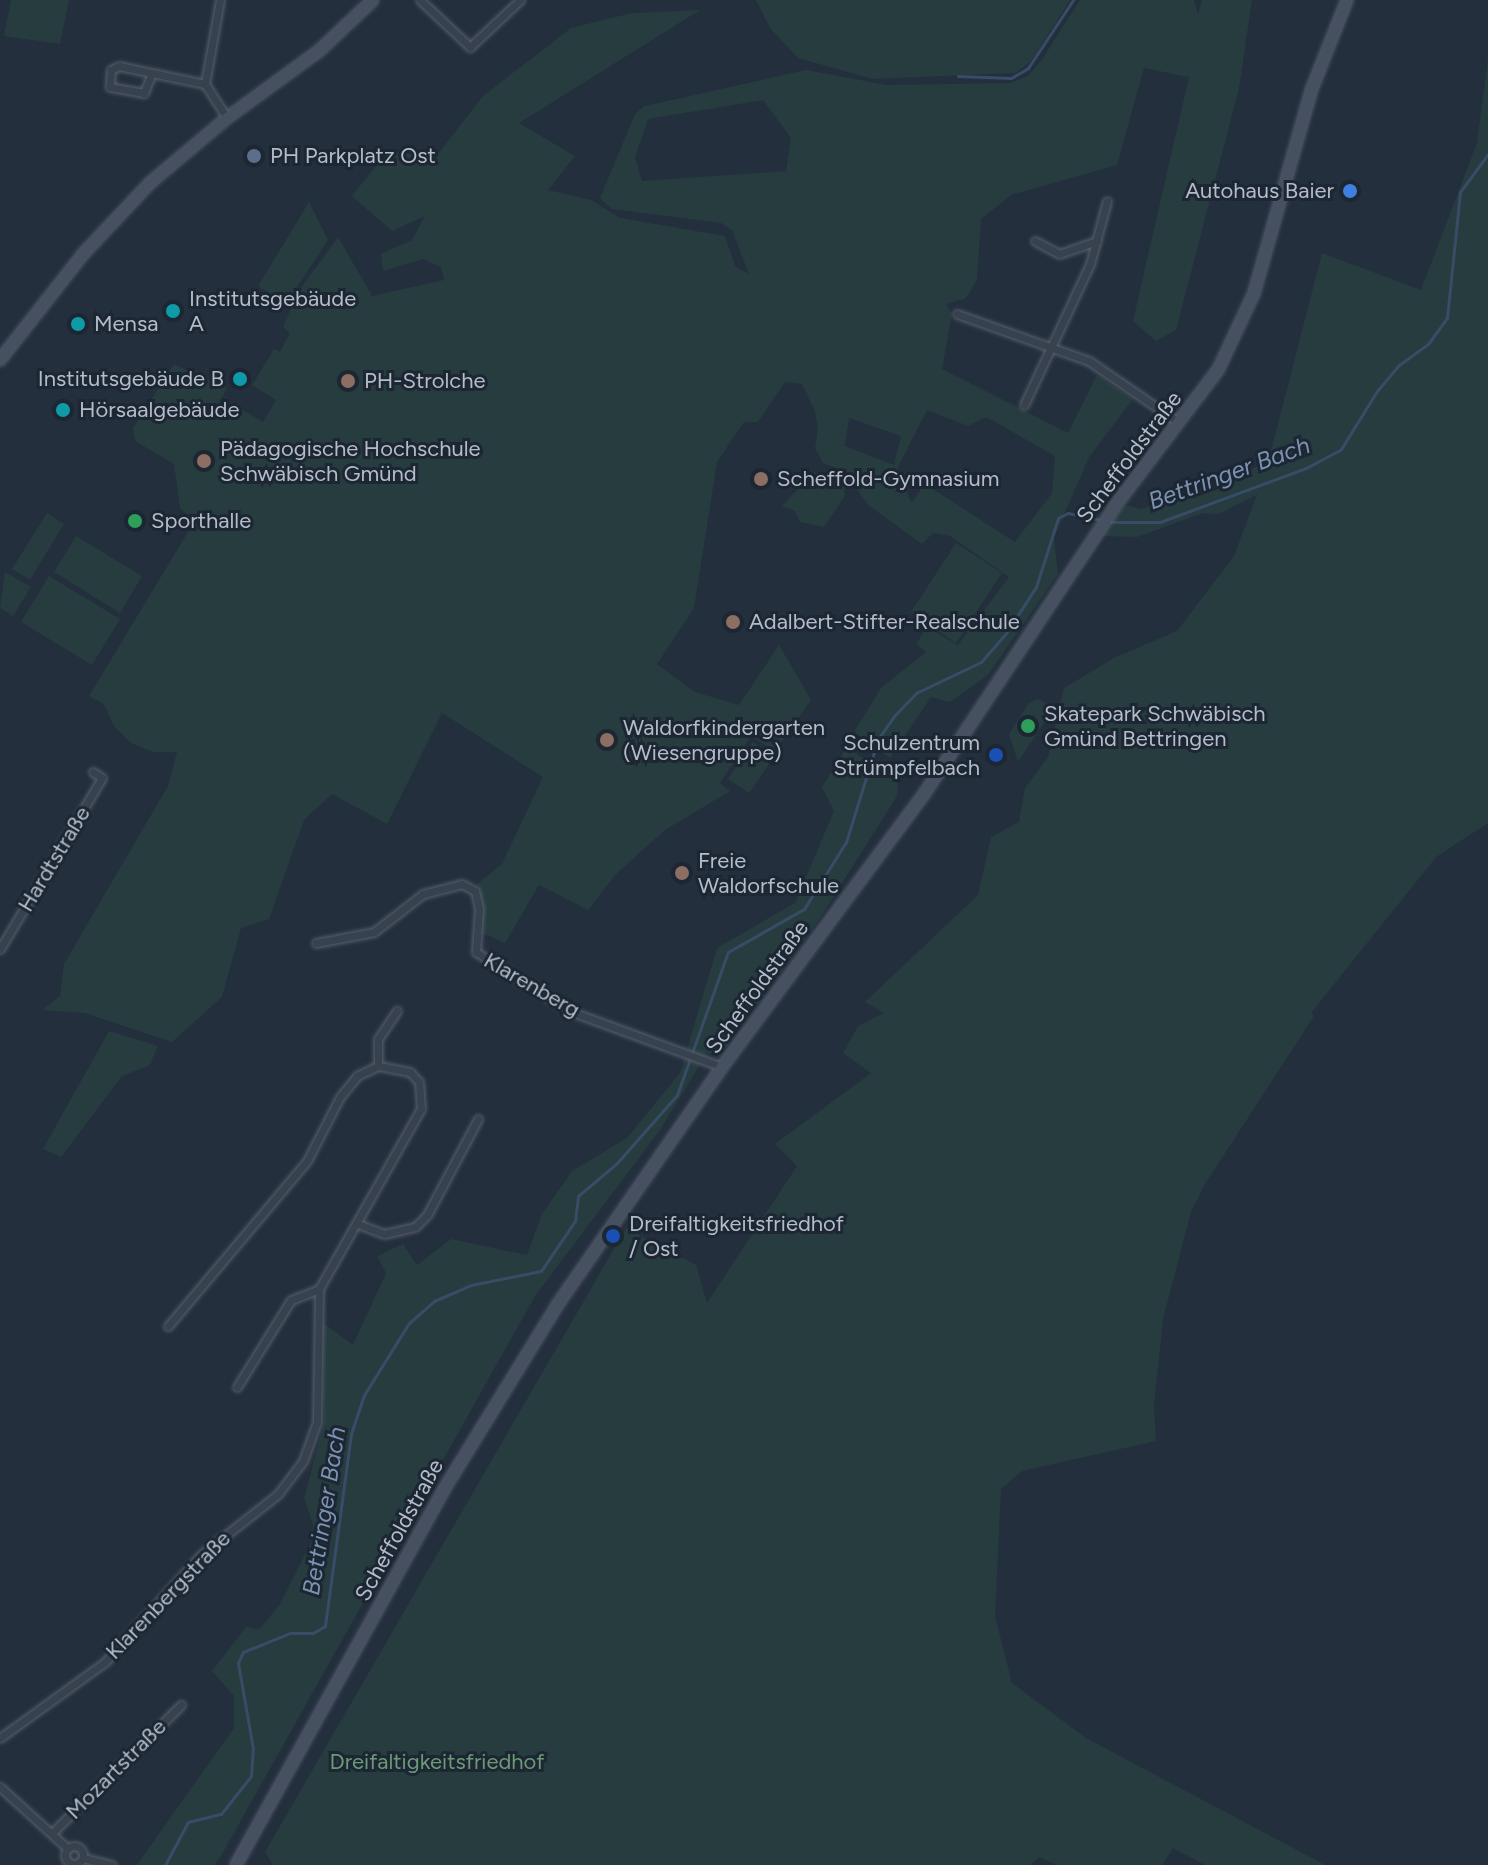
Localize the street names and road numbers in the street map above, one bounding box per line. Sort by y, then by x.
street label: Scheffoldstraße [1071,386,1187,528]
street label: Hardtstraße [12,802,96,916]
street label: Scheffoldstraße [700,915,814,1059]
street label: Klarenberg [479,947,585,1023]
street label: Scheffoldstraße [349,1455,449,1605]
street label: Klarenbergstraße [100,1525,236,1665]
street label: Mozartstraße [60,1713,172,1825]

